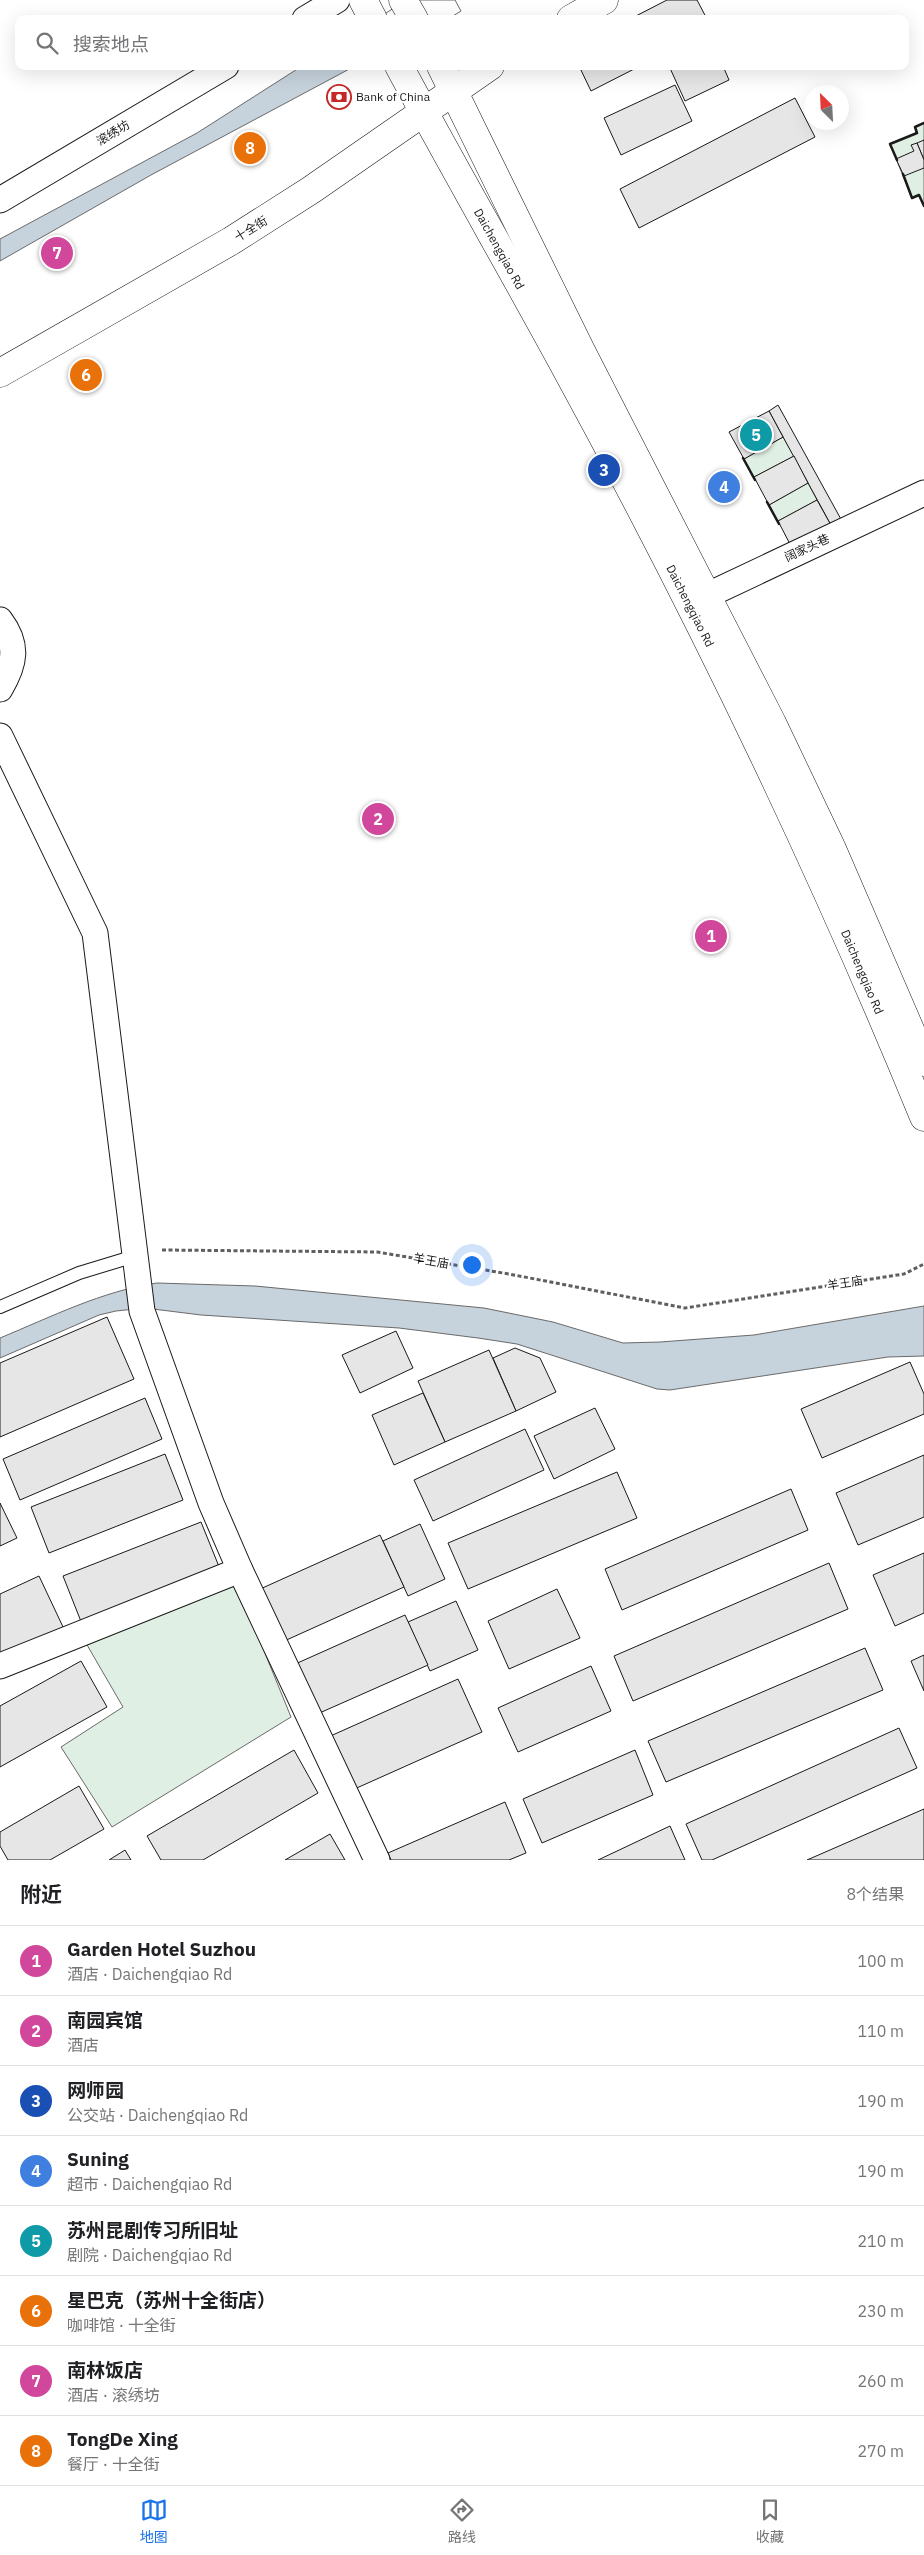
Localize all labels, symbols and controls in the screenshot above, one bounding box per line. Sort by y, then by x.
search box [15,15,909,70]
icon: search [33,29,61,57]
text: 搜索地点 [73,32,149,56]
bank icon: Bank of China [326,84,352,110]
north arrow [804,85,849,130]
place label: Bank of China [356,89,431,104]
street label: 滚绣坊 [93,117,132,148]
pin: 8 [234,129,266,167]
street label: Daichengqiao Rd [471,206,528,292]
street label: 十全街 [231,213,270,244]
pin: 7 [41,234,73,272]
pin: 6 [70,356,102,394]
pin: 5 [740,416,772,454]
pin: 3 [588,451,620,489]
pin: 4 [708,468,740,506]
street label: 阔家头巷 [782,531,832,564]
street label: Daichengqiao Rd [663,562,718,649]
pin: 2 [362,800,394,838]
pin: 1 [695,917,727,955]
street label: Daichengqiao Rd [838,927,887,1016]
street label: 羊王庙 [412,1250,450,1271]
your location [459,1252,485,1278]
street label: 羊王庙 [826,1272,864,1293]
text: 附近 [20,1880,62,1908]
text: 8个结果 [846,1884,904,1904]
text: Garden Hotel Suzhou [67,1937,256,1961]
text: 1 [31,1951,41,1971]
text: 100 m [857,1951,904,1971]
text: 酒店 · Daichengqiao Rd [67,1964,232,1984]
text: 南园宾馆 [67,2008,143,2032]
text: 2 [31,2021,41,2041]
text: 110 m [857,2021,904,2041]
text: 酒店 [67,2035,99,2055]
text: 网师园 [67,2078,124,2102]
text: 3 [31,2091,41,2111]
text: 190 m [857,2091,904,2111]
text: 公交站 · Daichengqiao Rd [67,2105,248,2125]
text: Suning [67,2147,129,2171]
text: 4 [31,2161,41,2181]
text: 190 m [857,2161,904,2181]
text: 超市 · Daichengqiao Rd [67,2174,232,2194]
text: 苏州昆剧传习所旧址 [67,2218,238,2242]
text: 5 [31,2231,41,2251]
text: 210 m [857,2231,904,2251]
text: 剧院 · Daichengqiao Rd [67,2245,232,2265]
text: 星巴克（苏州十全街店） [67,2288,276,2312]
text: 6 [31,2301,41,2321]
text: 230 m [857,2301,904,2321]
text: 咖啡馆 · 十全街 [67,2315,176,2335]
text: 南林饭店 [67,2358,143,2382]
text: 7 [31,2371,41,2391]
text: 260 m [857,2371,904,2391]
text: 酒店 · 滚绣坊 [67,2385,160,2405]
text: TongDe Xing [67,2427,178,2451]
text: 8 [31,2441,41,2461]
text: 270 m [857,2441,904,2461]
text: 餐厅 · 十全街 [67,2454,160,2474]
tab: 地图 [140,2496,168,2546]
tab: 路线 [448,2496,476,2546]
tab: 收藏 [756,2496,784,2546]

